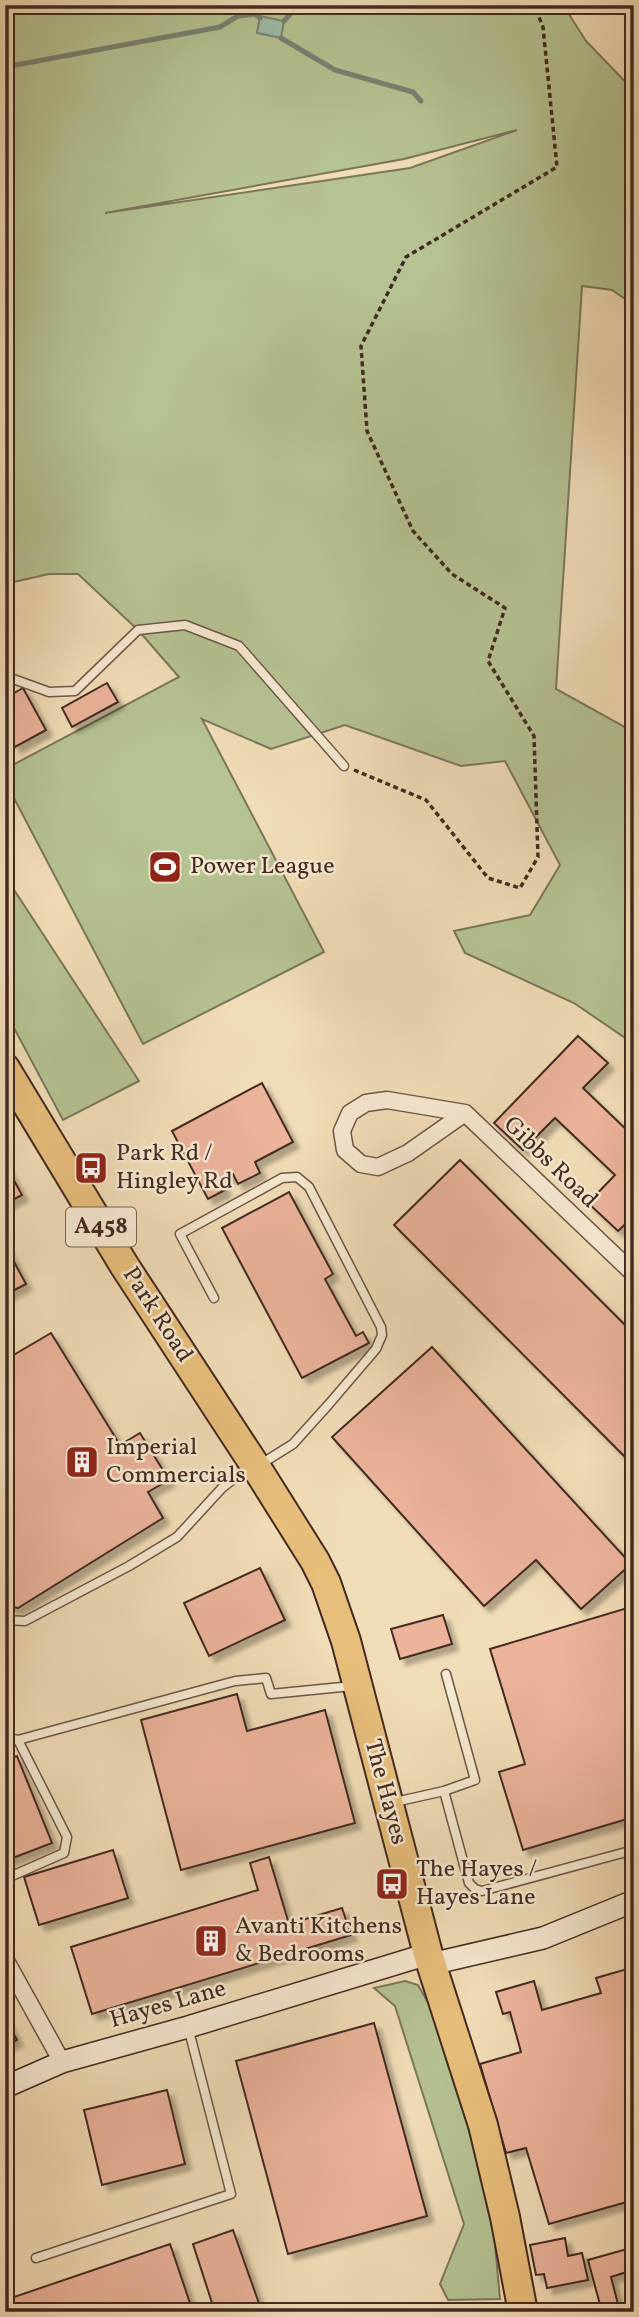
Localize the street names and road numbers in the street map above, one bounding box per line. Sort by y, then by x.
street label: Gibbs Road [495,1109,605,1217]
road number: A458 [66,1208,136,1246]
street label: Park Road [113,1260,201,1370]
street label: The Hayes [355,1736,415,1848]
street label: Hayes Lane [106,1972,230,2038]

